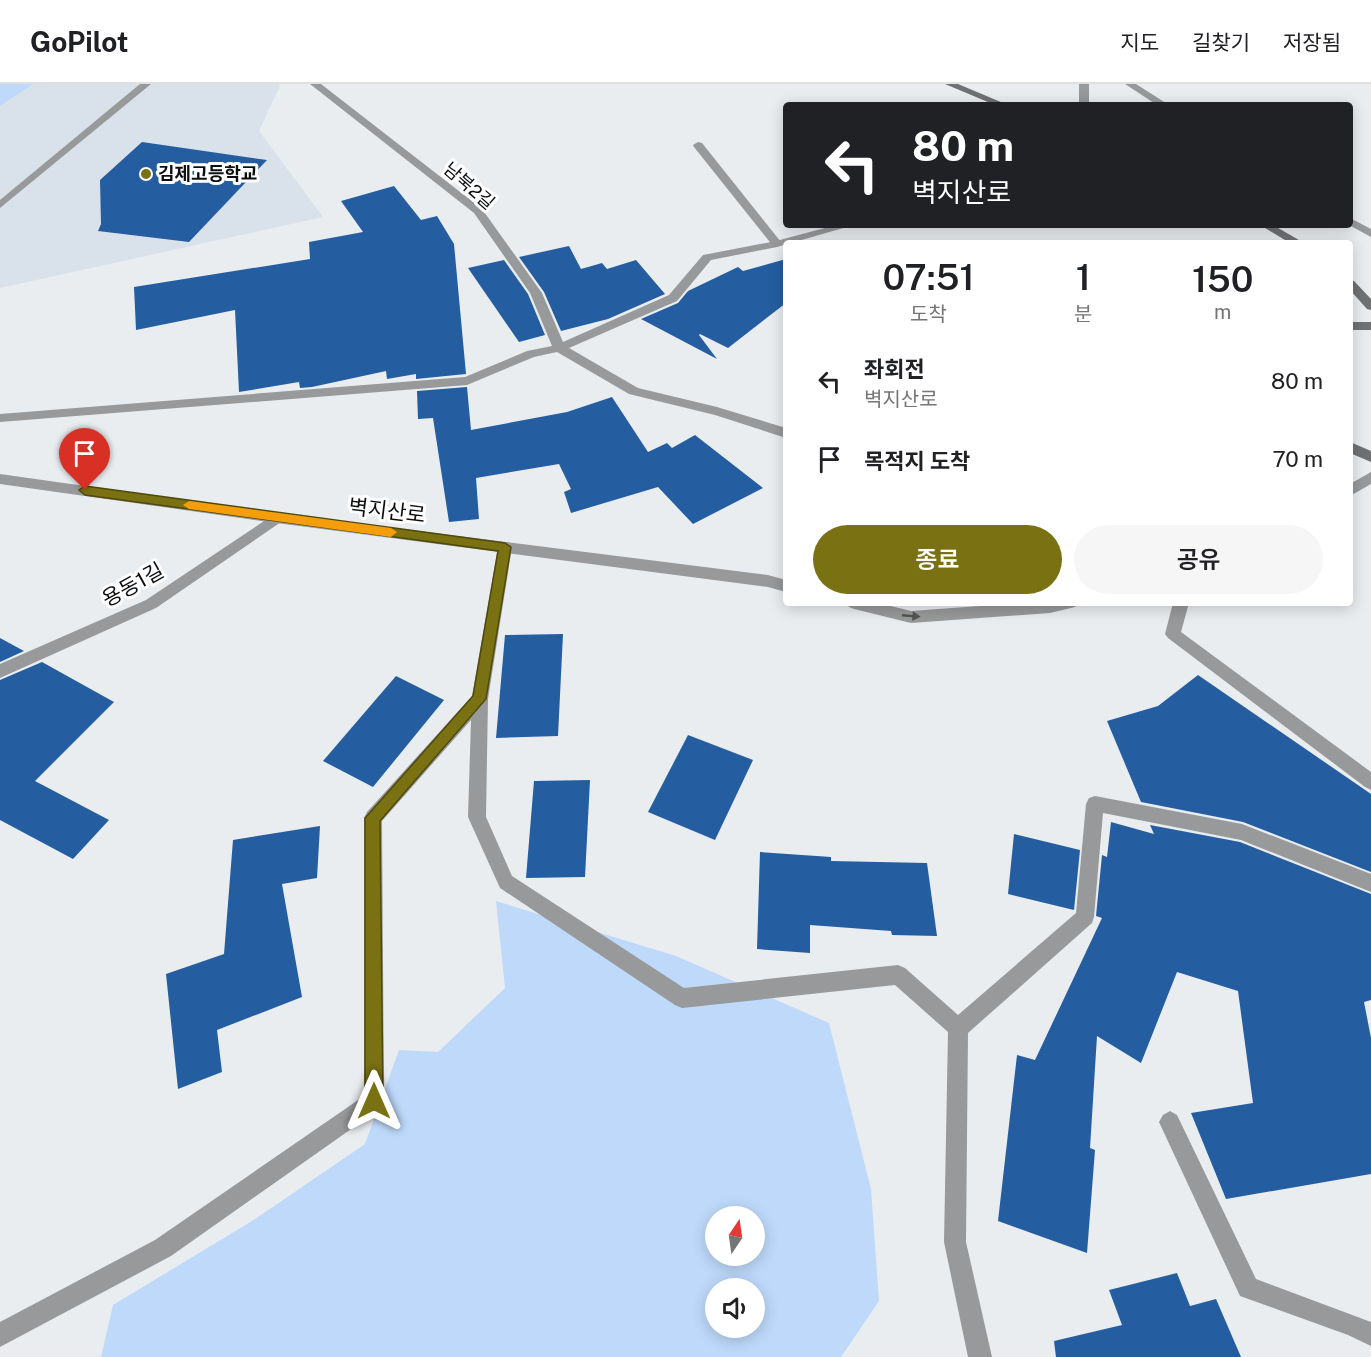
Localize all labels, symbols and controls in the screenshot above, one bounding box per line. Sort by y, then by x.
text: GoPilot [30,25,129,58]
text: 지도 [1120,30,1159,55]
text: 길찾기 [1192,30,1250,55]
text: 저장됨 [1283,30,1341,55]
text: 80 m [912,121,1014,170]
icon: left [813,126,891,204]
street label: 남북2길 [440,158,499,213]
place label: 김제고등학교 [158,163,257,184]
marker: 김제고등학교 [139,167,153,181]
text: 벽지산로 [912,176,1011,208]
text: 07:51 [883,256,974,298]
text: 1 [1076,256,1091,298]
text: 150 [1192,258,1253,300]
text: m [1214,300,1231,324]
text: 도착 [910,302,947,326]
text: 분 [1074,302,1092,326]
text: 좌회전 [864,356,925,382]
icon: left [813,365,846,398]
text: 80 m [1271,368,1323,394]
text: 벽지산로 [864,387,938,411]
pin [59,428,110,490]
icon: arrive [68,437,101,470]
icon: arrive [813,443,846,476]
text: 70 m [1272,446,1323,472]
text: 목적지 도착 [864,448,970,474]
street label: 벽지산로 [347,493,427,528]
button: 종료 [813,525,1062,594]
button: 공유 [1074,525,1323,594]
street label: 용동1길 [98,558,168,612]
one-way arrow [902,611,921,621]
position arrow [342,1069,406,1133]
north arrow [705,1206,765,1266]
map controls [705,1206,765,1338]
button: sound [705,1278,765,1338]

